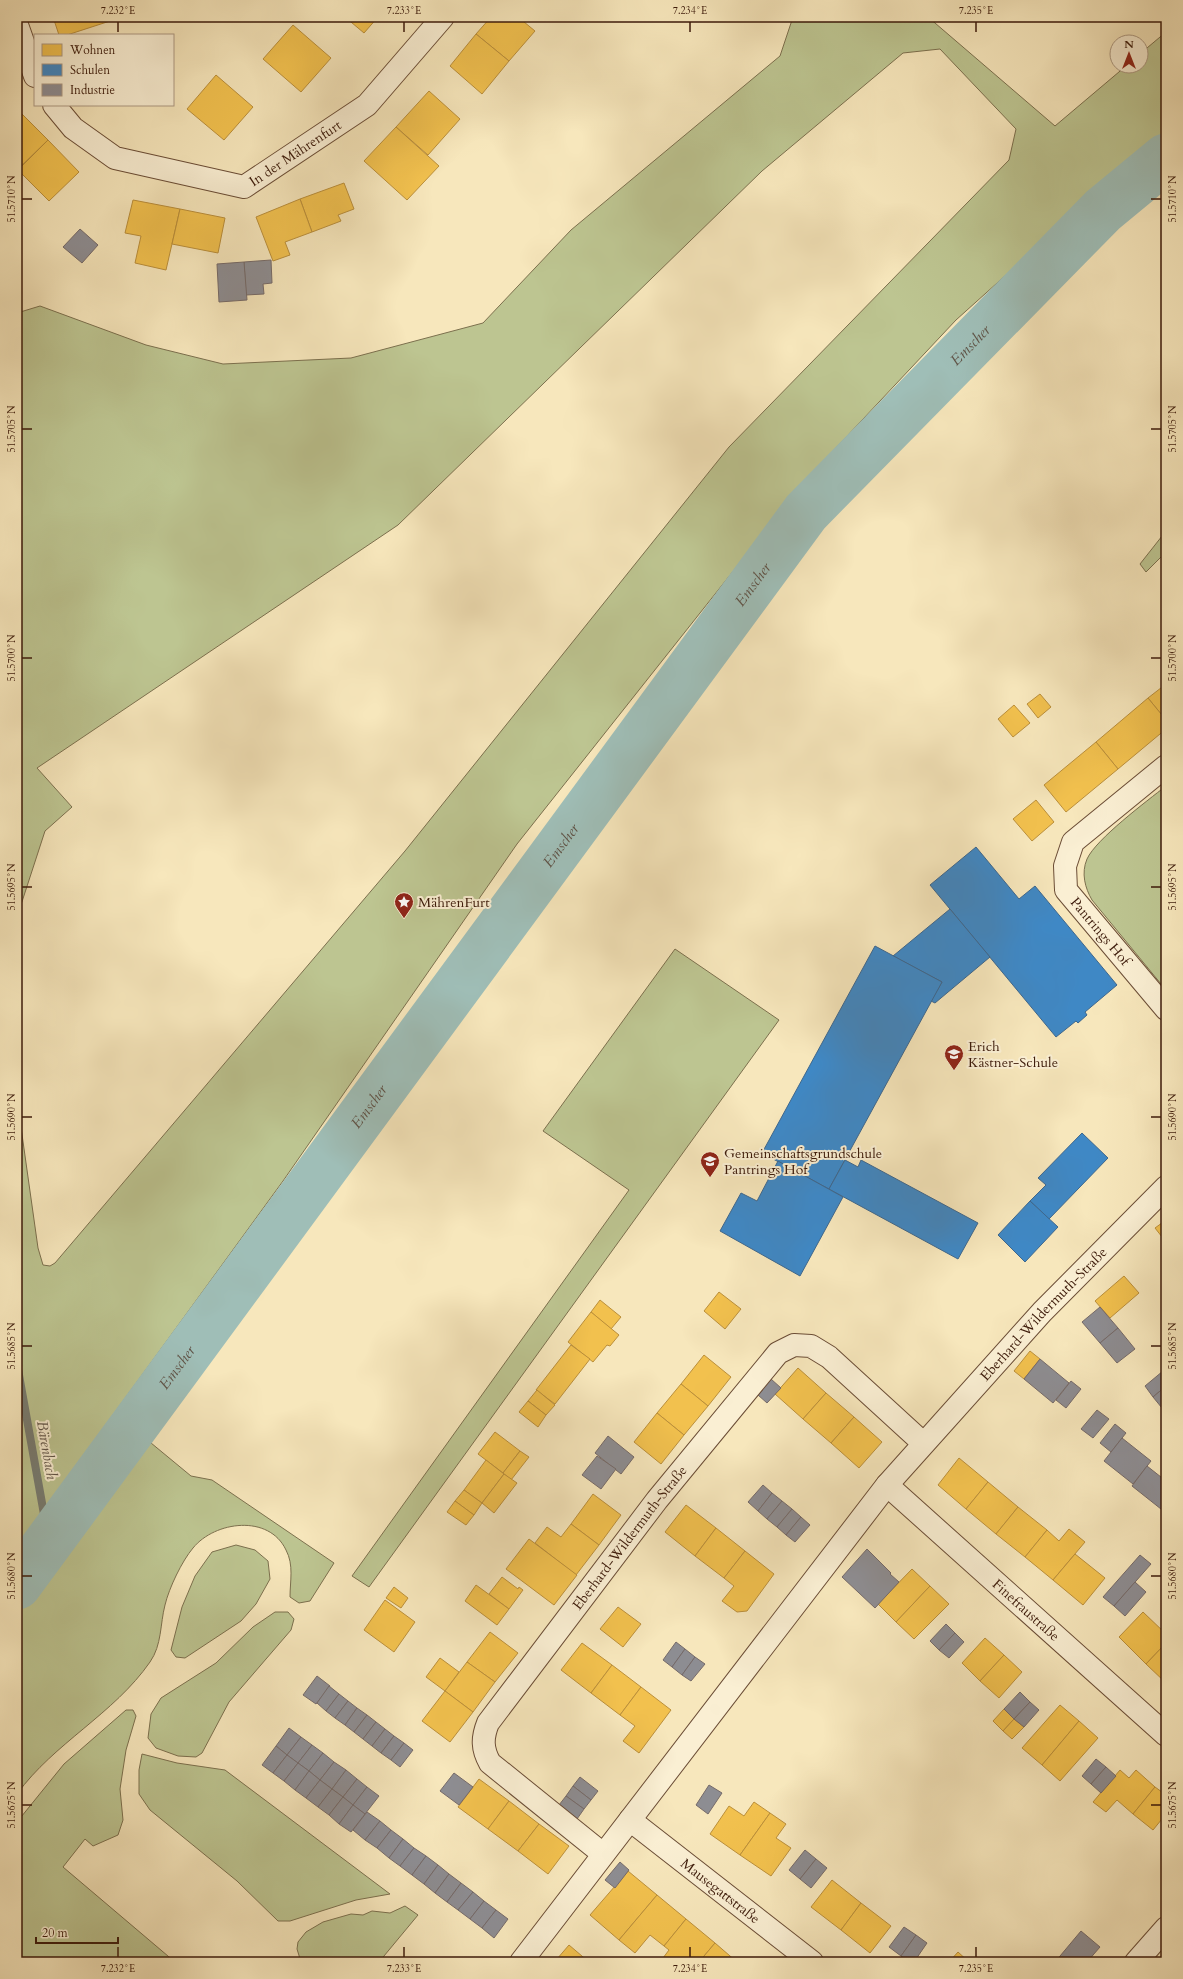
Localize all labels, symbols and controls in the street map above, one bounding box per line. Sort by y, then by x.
text: 7.232°E [101,4,135,18]
text: 7.233°E [387,4,421,18]
text: 7.234°E [673,4,707,18]
text: 7.235°E [959,4,993,18]
legend [34,34,174,106]
north arrow [1109,34,1149,74]
text: N [1124,37,1134,52]
text: Wohnen [69,42,116,58]
text: Schulen [70,62,110,78]
text: Industrie [70,82,115,98]
street label: In der Mährenfurt [245,115,345,191]
text: 51.5710°N [5,175,19,222]
text: 51.5710°N [1166,175,1180,222]
water label: Emscher [946,320,995,370]
text: 51.5705°N [5,405,19,452]
text: 51.5705°N [1166,405,1180,452]
water label: Emscher [730,558,776,610]
text: 51.5700°N [5,634,19,681]
text: 51.5700°N [1166,634,1180,681]
water label: Emscher [538,819,584,871]
text: 51.5695°N [5,863,19,910]
text: 51.5695°N [1166,863,1180,910]
place icon: MährenFurt [393,891,415,919]
place label: MährenFurt [418,893,490,912]
street label: Pantrings Hof [1066,893,1136,971]
place label: Erich Kästner-Schule [968,1037,1058,1072]
school or university icon: Erich Kästner-Schule [943,1043,965,1071]
water label: Emscher [346,1080,392,1132]
text: 51.5690°N [5,1093,19,1140]
text: 51.5690°N [1166,1093,1180,1140]
place label: Gemeinschaftsgrundschule Pantrings Hof [724,1144,882,1179]
school or university icon: Gemeinschaftsgrundschule Pantrings Hof [699,1150,721,1178]
street label: Eberhard-Wildermuth-Straße [975,1243,1111,1385]
text: 51.5685°N [5,1322,19,1369]
text: 51.5685°N [1166,1322,1180,1369]
water label: Emscher [154,1341,200,1393]
water label: Bärenbach [32,1419,62,1482]
street label: Eberhard-Wildermuth-Straße [568,1461,691,1614]
text: 51.5680°N [5,1552,19,1599]
text: 51.5680°N [1166,1552,1180,1599]
street label: Finefraustraße [989,1575,1064,1645]
text: 51.5675°N [5,1781,19,1828]
text: 51.5675°N [1166,1781,1180,1828]
street label: Mausegattstraße [677,1854,764,1928]
scale bar [36,1919,118,1945]
text: 20 m [42,1925,69,1941]
text: 7.232°E [101,1962,135,1976]
text: 7.233°E [387,1962,421,1976]
text: 7.234°E [673,1962,707,1976]
text: 7.235°E [959,1962,993,1976]

